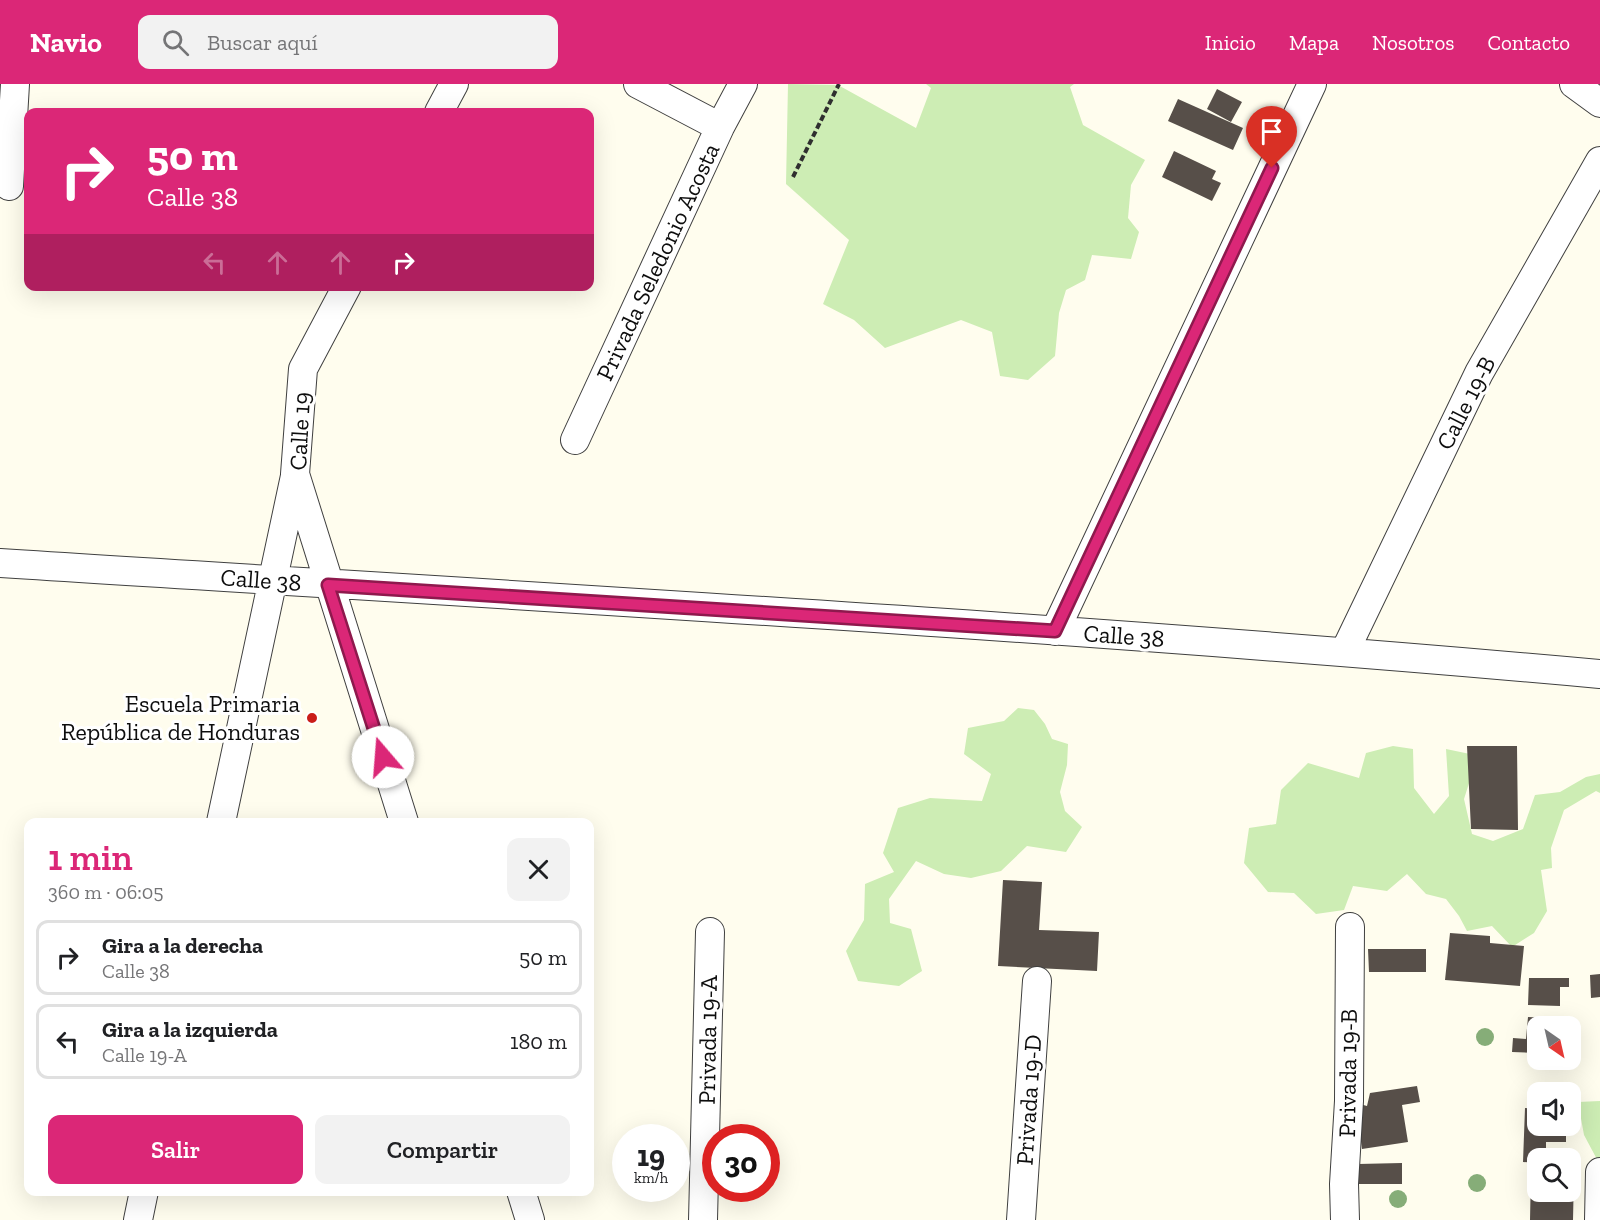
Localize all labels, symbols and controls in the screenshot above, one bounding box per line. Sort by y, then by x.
search box [138,15,558,69]
text: Navio [30,26,102,59]
icon: search [159,26,192,59]
text: Buscar aquí [207,29,318,56]
text: Inicio [1205,30,1256,55]
text: Mapa [1289,30,1339,55]
text: Nosotros [1372,30,1454,55]
text: Contacto [1487,30,1570,55]
pin [1246,106,1297,168]
icon: arrive [1255,115,1288,148]
text: 50 m [147,130,238,181]
icon: right [48,132,126,210]
street label: Privada Seledonio Acosta [590,138,726,385]
text: Calle 38 [147,181,238,213]
icon: left [198,246,231,279]
icon: ahead [261,246,294,279]
icon: ahead [324,246,357,279]
icon: right [387,246,420,279]
street label: Calle 19-B [1430,351,1501,454]
street label: Calle 19 [283,391,316,471]
street label: Calle 38 [219,562,303,597]
street label: Calle 38 [1082,618,1166,653]
place label: Escuela Primaria República de Honduras [61,689,300,746]
marker: Escuela Primaria República de Honduras [305,711,319,725]
position arrow [351,725,415,789]
text: 1 min [48,836,133,879]
button: close [507,838,570,901]
text: 360 m · 06:05 [48,880,164,904]
text: Gira a la derecha [102,932,263,959]
icon: right [51,941,84,974]
text: 50 m [519,944,567,971]
text: Calle 38 [102,959,170,983]
street label: Privada 19-A [692,975,723,1105]
street label: Privada 19-B [1332,1008,1363,1138]
text: Gira a la izquierda [102,1016,278,1043]
north arrow [1527,1016,1581,1070]
map controls [1527,1016,1581,1202]
icon: left [51,1025,84,1058]
text: 180 m [510,1028,567,1055]
street label: Privada 19-D [1009,1034,1048,1166]
text: Calle 19-A [102,1043,187,1067]
button: sound [1527,1082,1581,1136]
button: Salir [48,1115,303,1184]
button: Compartir [315,1115,570,1184]
speed limit sign: 30 [702,1124,780,1202]
text: 19 [637,1138,665,1174]
button: search [1527,1148,1581,1202]
text: km/h [634,1169,668,1187]

